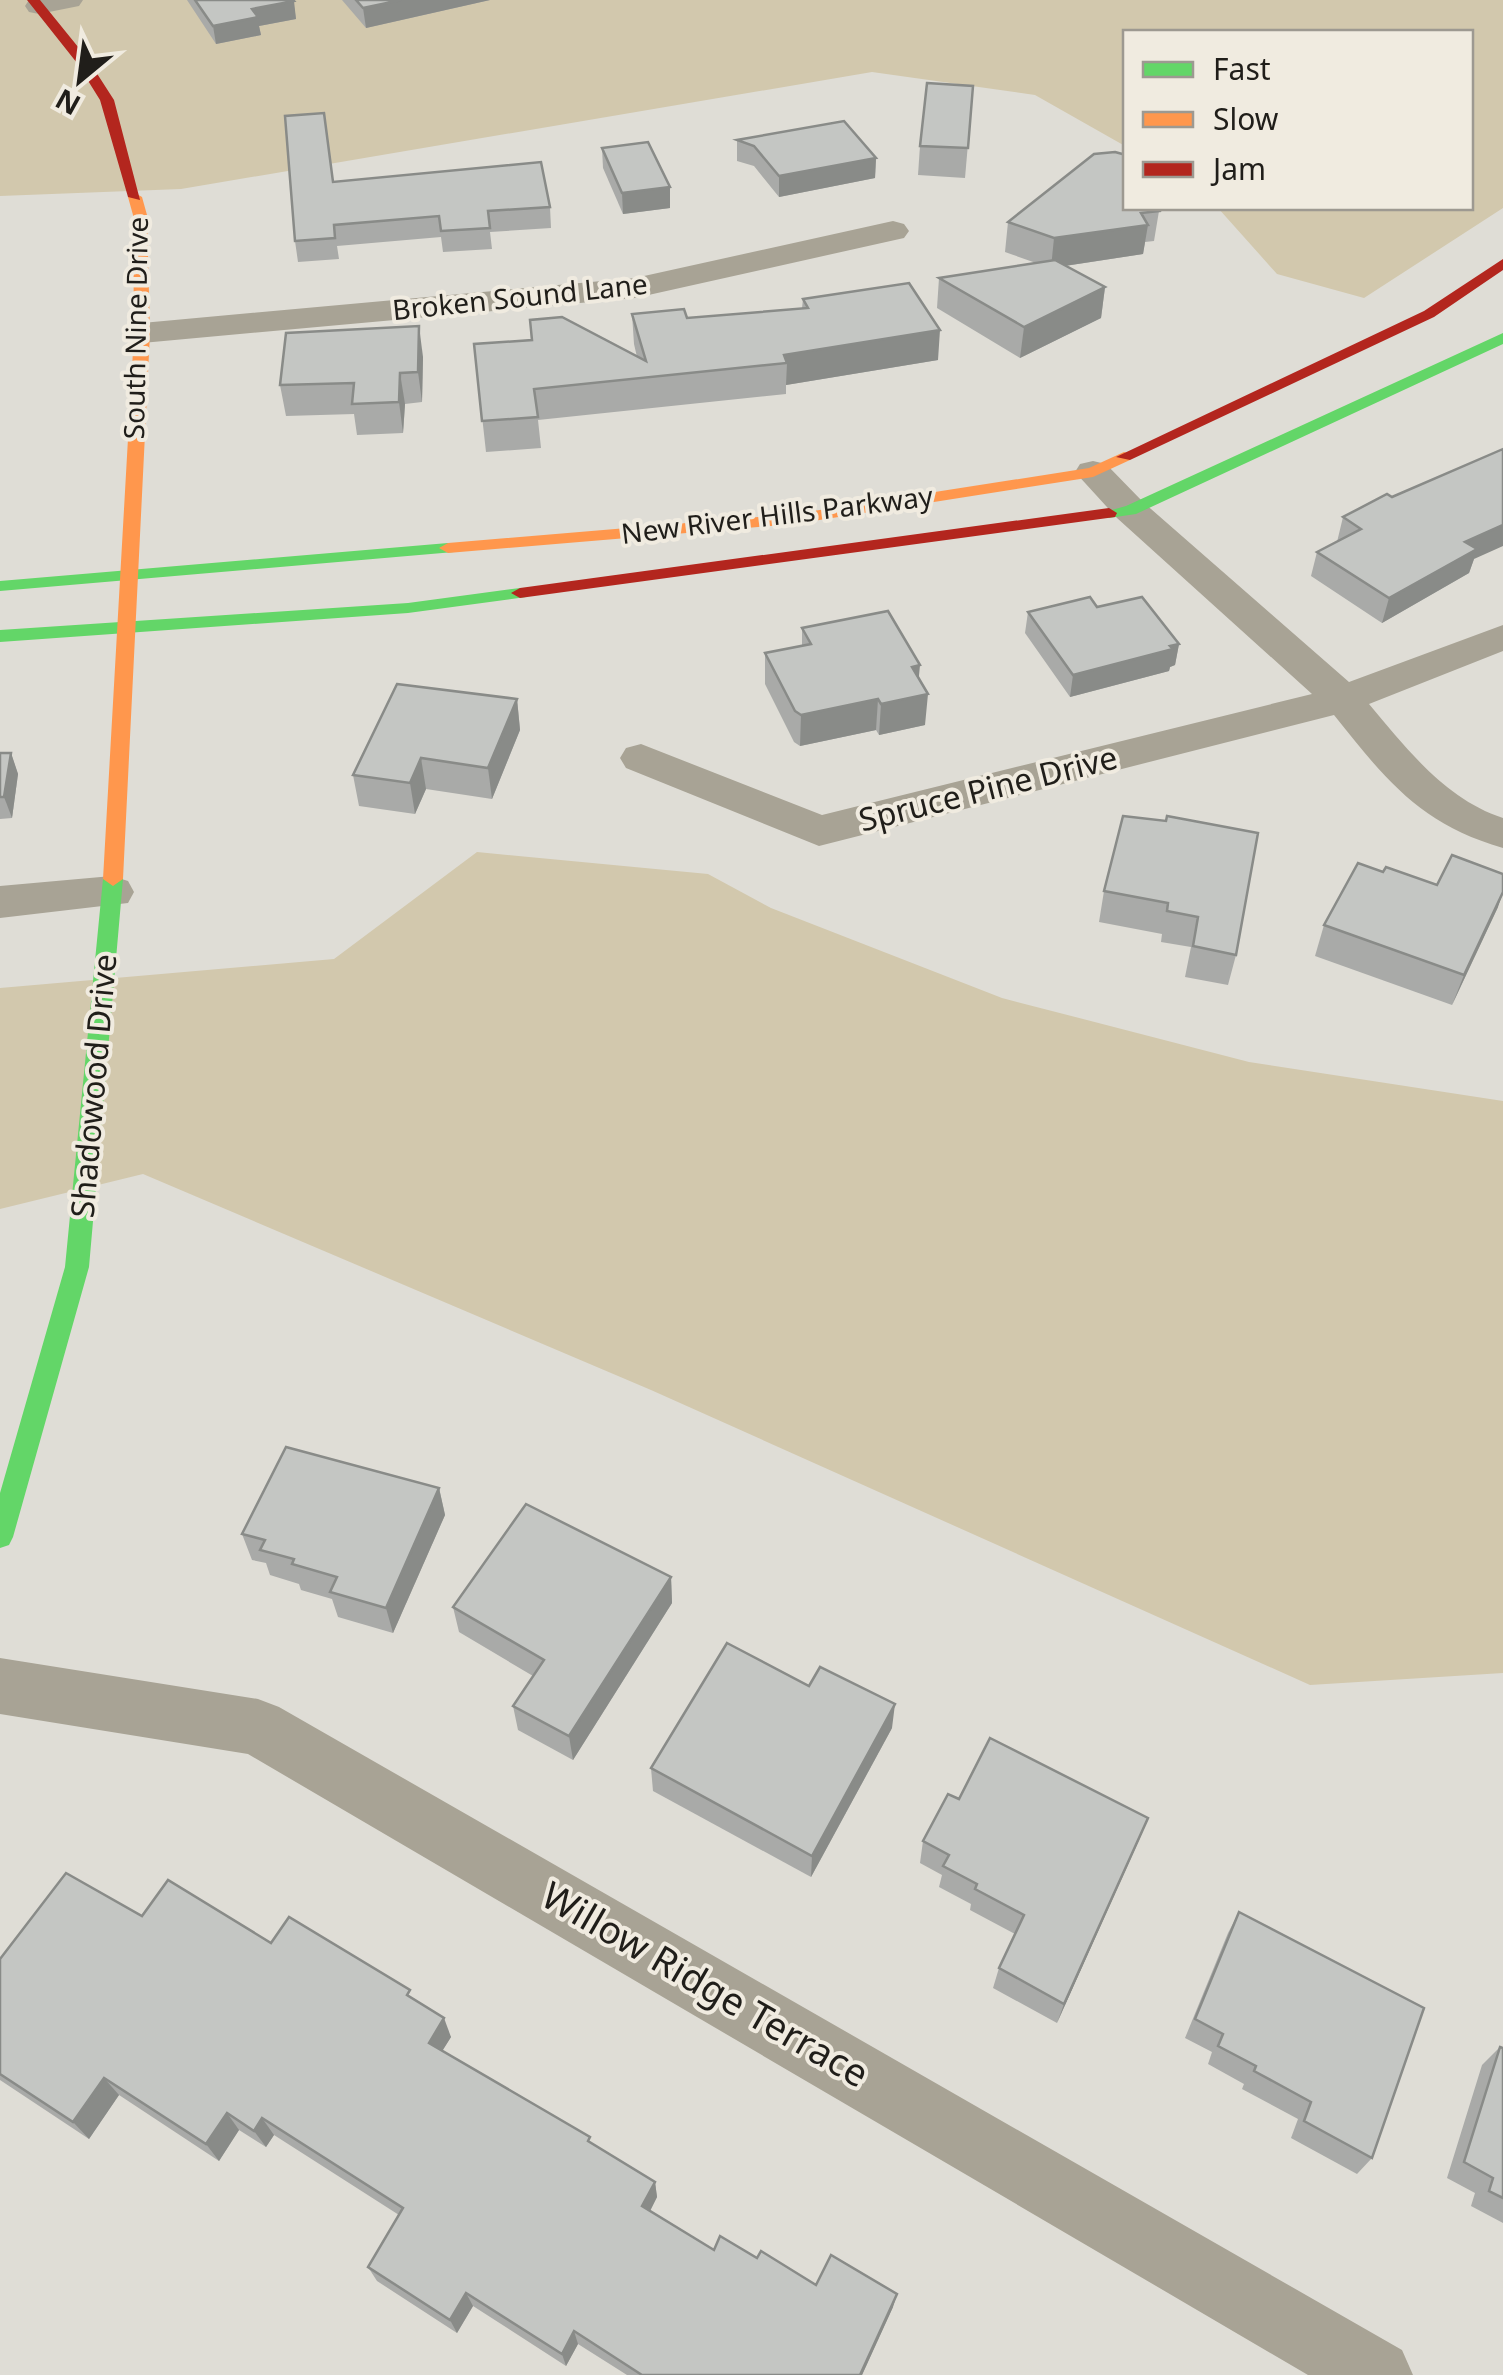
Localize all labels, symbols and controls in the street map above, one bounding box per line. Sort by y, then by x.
north arrow [30,30,130,130]
legend [1123,30,1473,210]
text: Fast [1213,48,1271,89]
text: N [48,81,87,125]
text: Slow [1213,98,1279,139]
text: Jam [1210,148,1266,189]
street label: South Nine Drive [114,216,156,440]
street label: Broken Sound Lane [390,264,649,328]
street label: New River Hills Parkway [619,476,936,552]
street label: Spruce Pine Drive [854,735,1121,840]
street label: Shadowood Drive [60,952,125,1220]
street label: Willow Ridge Terrace [533,1868,879,2098]

